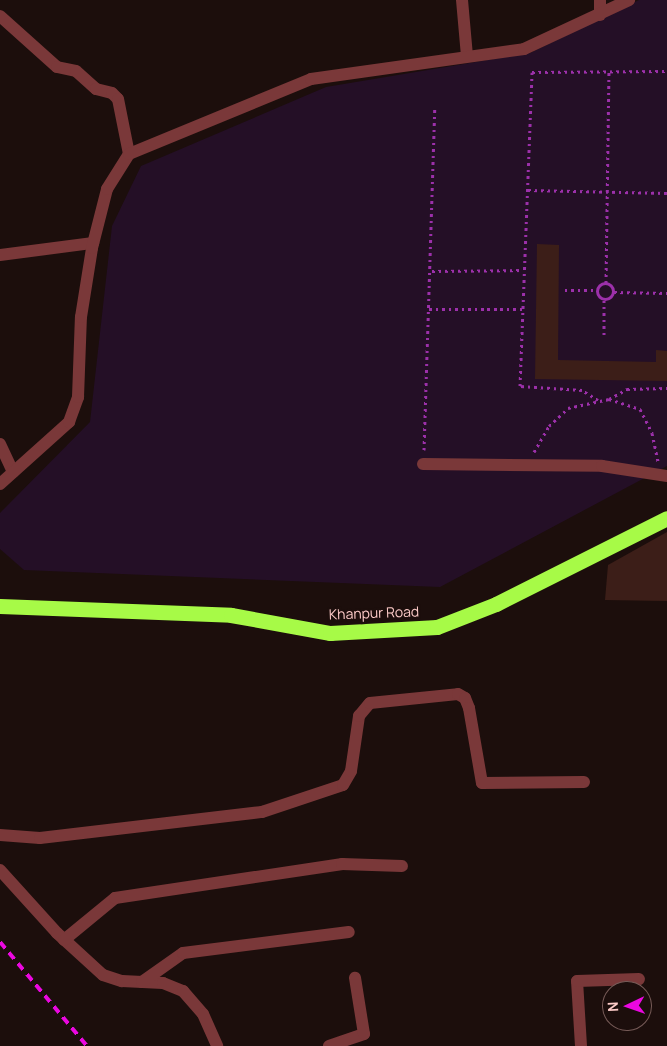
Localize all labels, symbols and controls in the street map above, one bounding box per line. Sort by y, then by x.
street label: Khanpur Road [329,603,419,623]
north arrow [602,981,652,1031]
text: N [603,1001,622,1012]

